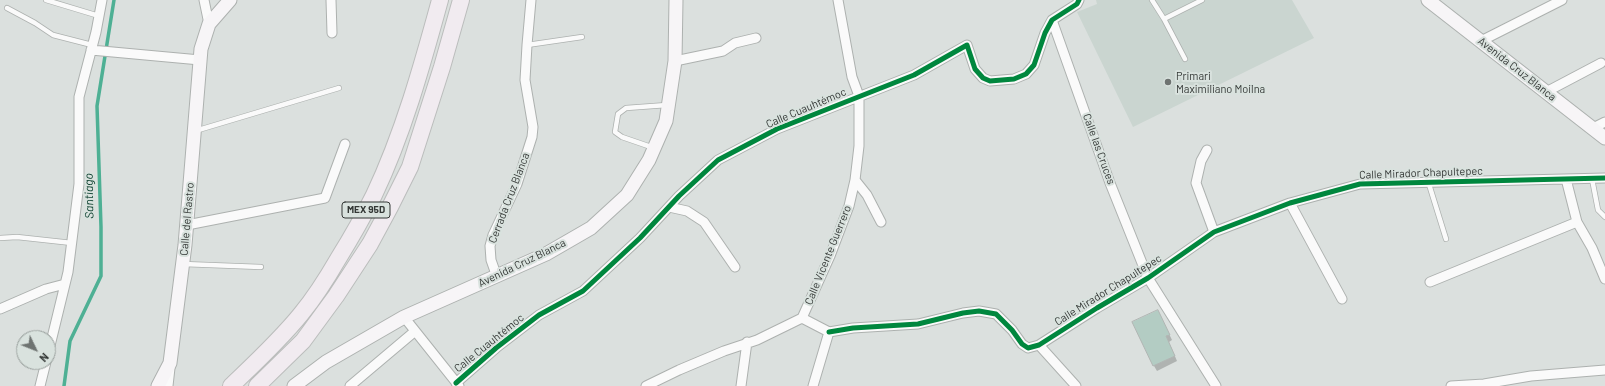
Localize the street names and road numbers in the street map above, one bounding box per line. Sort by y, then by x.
street label: Avenida Cruz Blanca [1475,34,1559,104]
street label: Calle Cuauhtémoc [764,85,848,131]
street label: Calle las Cruces [1080,112,1118,186]
street label: Cerrada Cruz Blanca [486,151,532,245]
street label: Calle Mirador Chapultepec [1359,164,1483,182]
street label: Calle del Rastro [177,182,197,256]
road number: MEX 95D [342,202,390,218]
street label: Calle Vicente Guerrero [802,203,854,307]
street label: Avenida Cruz Blanca [476,236,568,290]
street label: Calle Mirador Chapultepec [1052,252,1164,328]
street label: Calle Cuauhtémoc [452,311,526,375]

